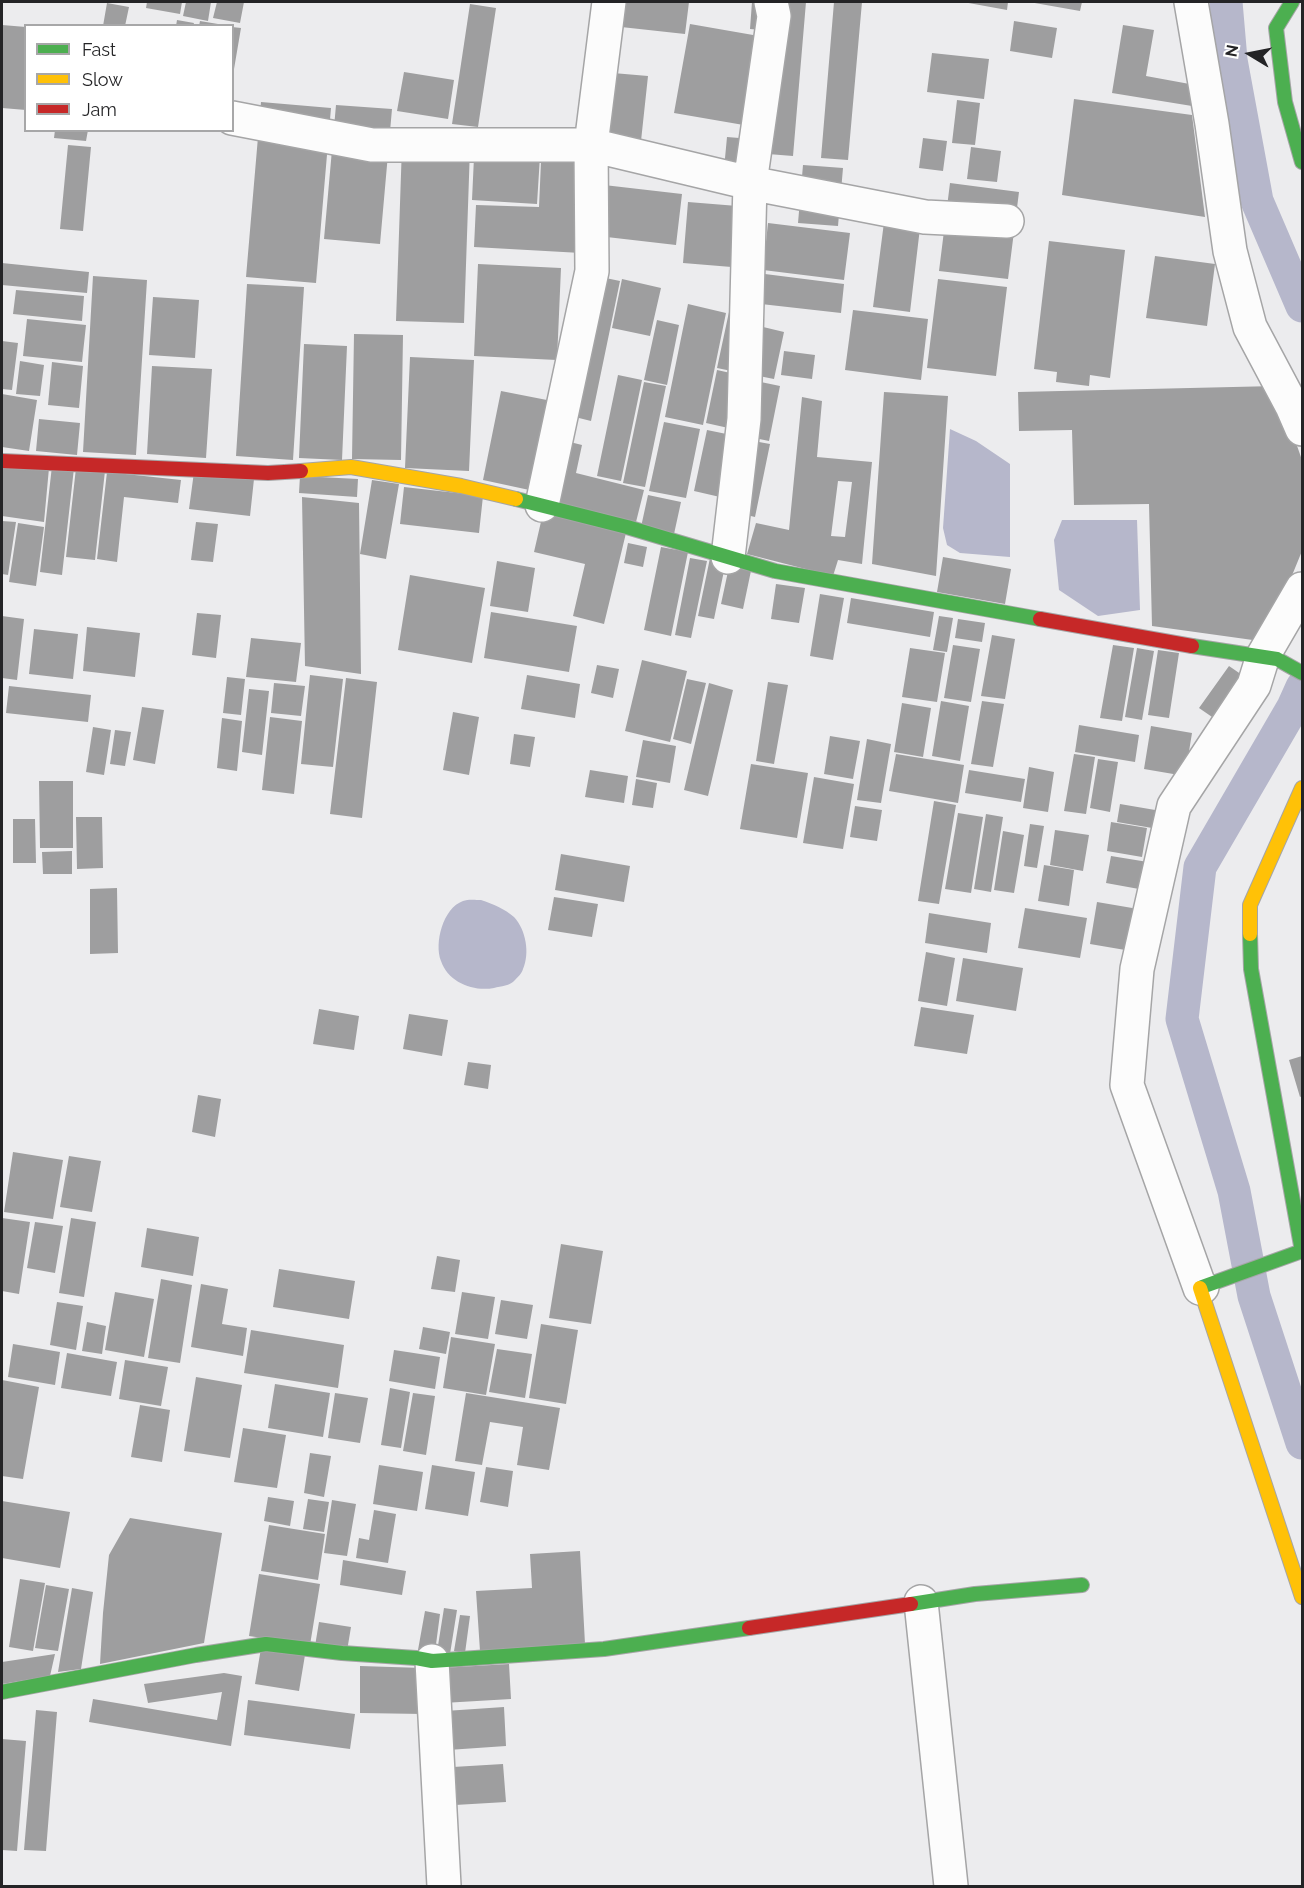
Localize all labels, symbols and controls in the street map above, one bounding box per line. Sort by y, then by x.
legend [24,24,234,132]
north arrow [1220,24,1280,84]
text: Fast [82,39,116,60]
text: N [1221,43,1242,58]
text: Slow [82,69,123,90]
text: Jam [82,99,117,120]

